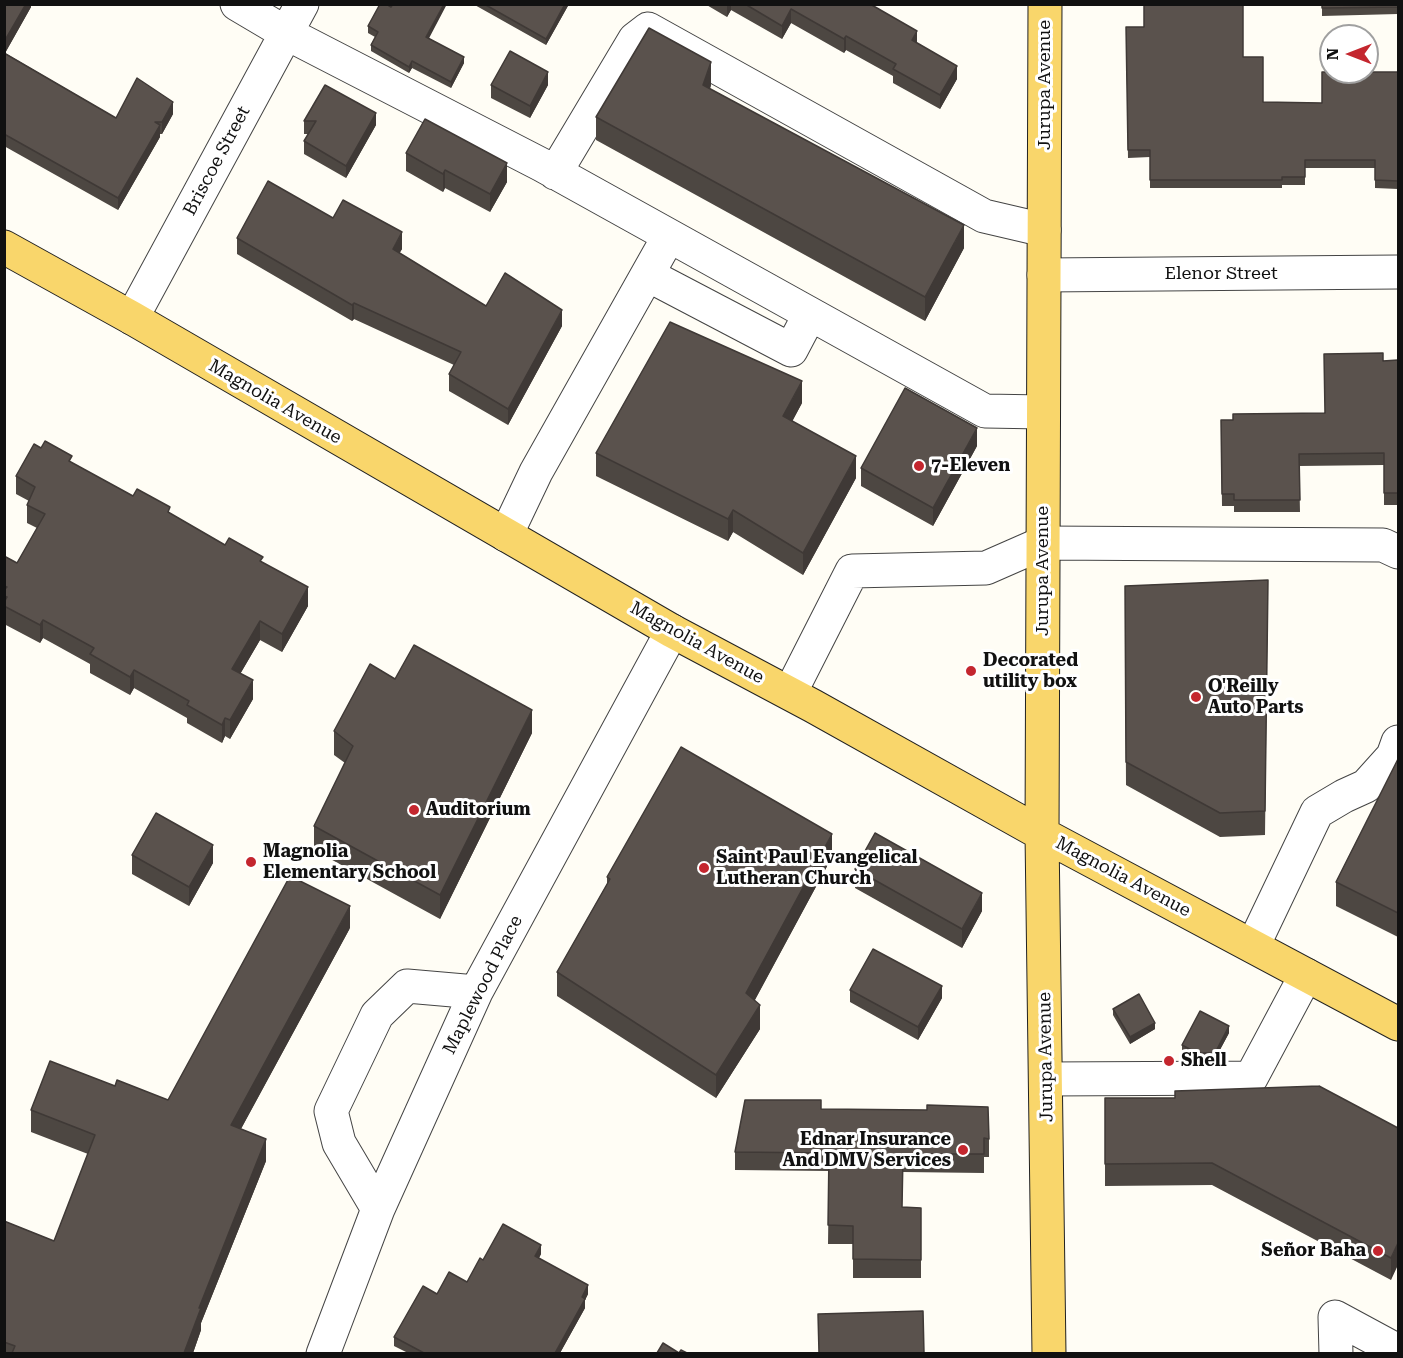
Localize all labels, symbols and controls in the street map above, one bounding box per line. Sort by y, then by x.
street label: Jurupa Avenue [1034,20,1056,150]
north arrow [1319,24,1379,84]
text: N [1323,48,1342,60]
street label: Briscoe Street [179,103,255,219]
street label: Elenor Street [1164,263,1278,285]
street label: Magnolia Avenue [205,355,345,449]
place label: 7-Eleven [931,455,1010,477]
marker: 7-Eleven [912,459,926,473]
street label: Jurupa Avenue [1032,506,1054,636]
street label: Magnolia Avenue [626,597,768,689]
place label: Decorated utility box [983,650,1078,692]
marker: Decorated utility box [964,664,978,678]
place label: O'Reilly Auto Parts [1208,676,1304,718]
marker: O'Reilly Auto Parts [1189,690,1203,704]
place label: Auditorium [426,799,531,821]
marker: Auditorium [407,803,421,817]
street label: Magnolia Avenue [1052,832,1194,922]
place label: Magnolia Elementary School [263,841,436,884]
place label: Saint Paul Evangelical Lutheran Church [716,847,917,890]
marker: Magnolia Elementary School [244,855,258,869]
marker: Saint Paul Evangelical Lutheran Church [697,861,711,875]
street label: Maplewood Place [439,912,527,1058]
street label: Jurupa Avenue [1034,992,1058,1122]
place label: Shell [1181,1050,1227,1072]
marker: Shell [1162,1054,1176,1068]
place label: Ednar Insurance And DMV Services [782,1129,951,1172]
marker: Ednar Insurance And DMV Services [956,1143,970,1157]
place label: Señor Baha [1261,1240,1366,1262]
marker: Señor Baha [1371,1244,1385,1258]

